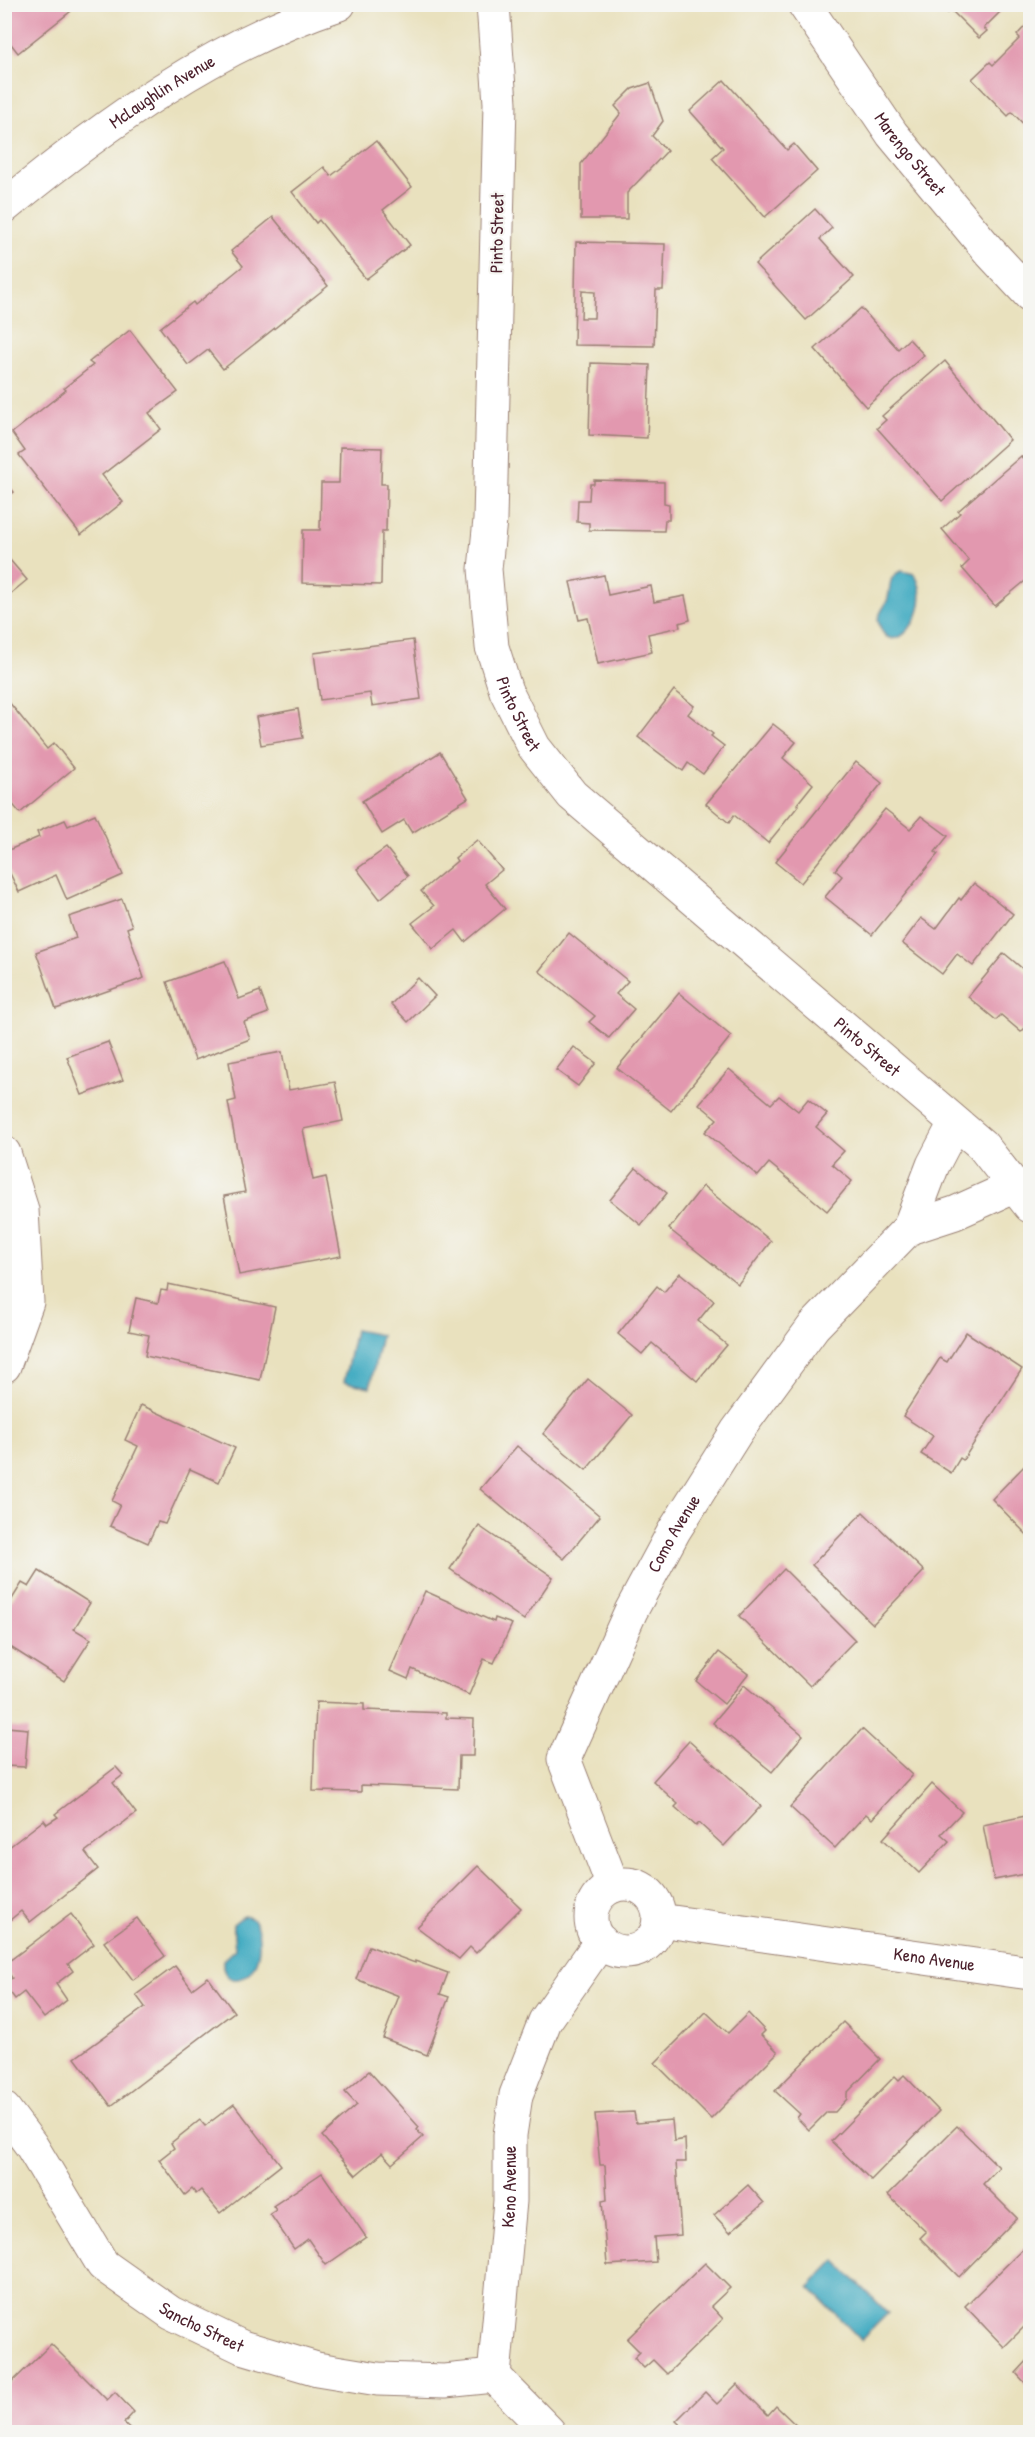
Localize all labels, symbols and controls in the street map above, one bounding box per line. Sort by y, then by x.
street label: McLaughlin Avenue [104,48,219,134]
street label: Marengo Street [869,107,952,202]
street label: Pinto Street [483,192,510,273]
street label: Pinto Street [490,673,547,758]
street label: Pinto Street [829,1011,907,1083]
street label: Como Avenue [641,1490,706,1577]
street label: Keno Avenue [892,1941,977,1977]
street label: Keno Avenue [495,2146,522,2229]
street label: Sancho Street [154,2296,249,2359]

